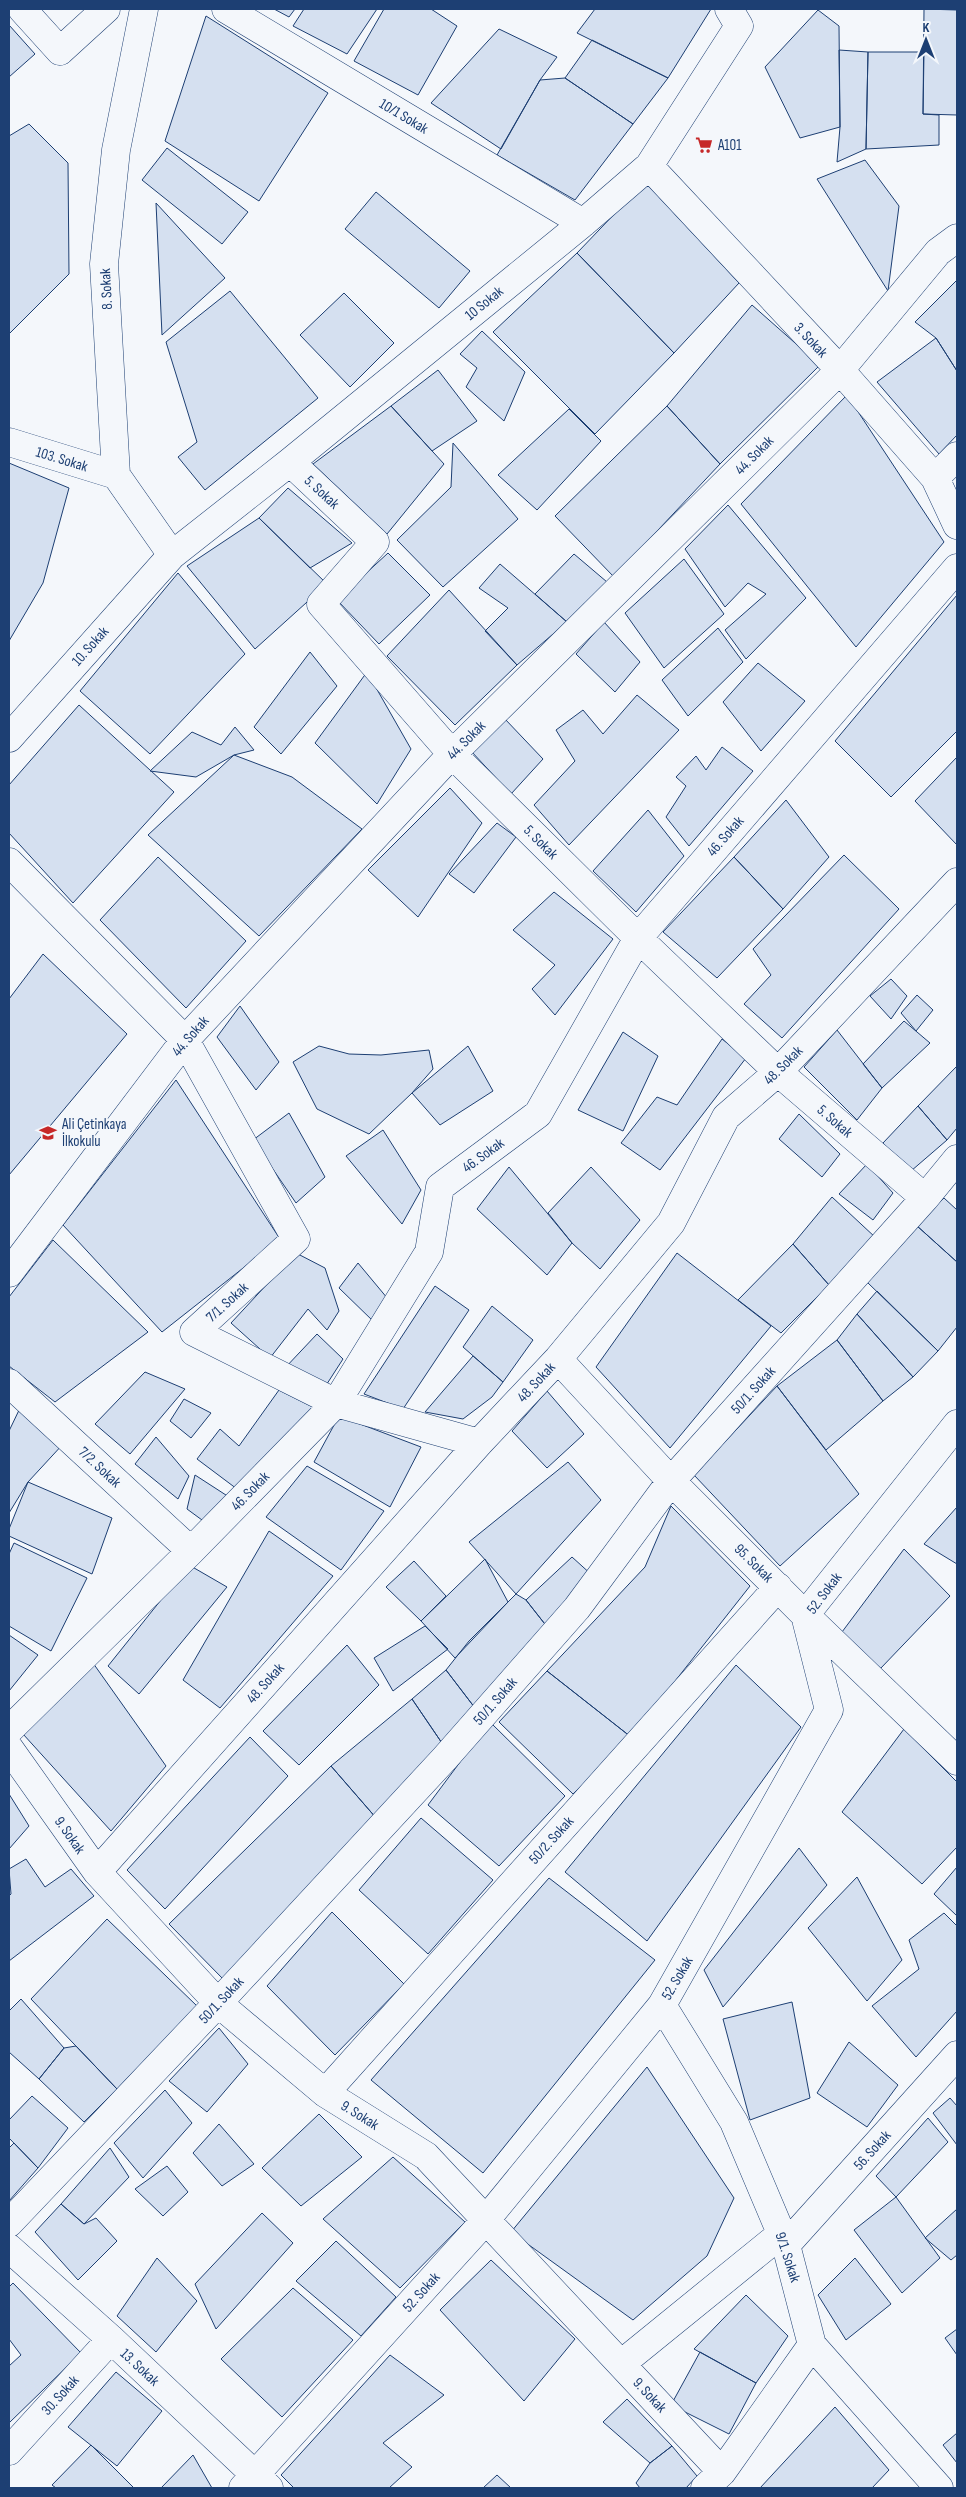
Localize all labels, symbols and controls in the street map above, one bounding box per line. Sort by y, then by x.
north arrow [901,15,951,65]
text: K [923,19,930,36]
street label: 10/1 Sokak [376,94,432,139]
supermarket icon: A101 [694,135,714,155]
place label: A101 [717,136,742,155]
street label: 8. Sokak [96,267,117,310]
street label: 10 Sokak [461,282,508,325]
street label: 3. Sokak [790,319,832,362]
street label: 44. Sokak [731,432,778,479]
street label: 103. Sokak [34,443,90,476]
street label: 5. Sokak [300,471,343,514]
street label: 10. Sokak [68,622,113,670]
street label: 44. Sokak [443,717,490,764]
street label: 46. Sokak [703,812,748,861]
street label: 5. Sokak [519,821,562,864]
street label: 44. Sokak [168,1012,213,1061]
street label: 48. Sokak [760,1042,807,1089]
street label: 5. Sokak [813,1101,857,1142]
place label: Ali Çetinkaya İlkokulu [61,1115,127,1151]
school or university icon: Ali Çetinkaya İlkokulu [38,1123,58,1143]
street label: 46. Sokak [458,1134,508,1177]
street label: 7/1. Sokak [202,1278,253,1327]
street label: 48. Sokak [513,1358,560,1406]
street label: 50/1. Sokak [727,1362,780,1418]
street label: 7/2. Sokak [74,1443,125,1492]
street label: 46. Sokak [227,1467,274,1515]
street label: 95. Sokak [730,1540,777,1587]
street label: 52. Sokak [803,1568,846,1618]
street label: 48. Sokak [242,1659,289,1707]
street label: 50/1. Sokak [469,1673,522,1729]
street label: 50/2. Sokak [525,1812,578,1868]
street label: 9. Sokak [50,1813,89,1858]
street label: 52. Sokak [657,1953,698,2003]
street label: 50/1. Sokak [195,1973,248,2028]
street label: 9. Sokak [337,2096,383,2135]
street label: 56. Sokak [849,2126,895,2174]
street label: 9/1. Sokak [770,2230,805,2285]
street label: 52. Sokak [398,2268,444,2316]
street label: 13. Sokak [116,2345,163,2390]
street label: 30. Sokak [37,2371,84,2419]
street label: 9. Sokak [629,2374,671,2417]

